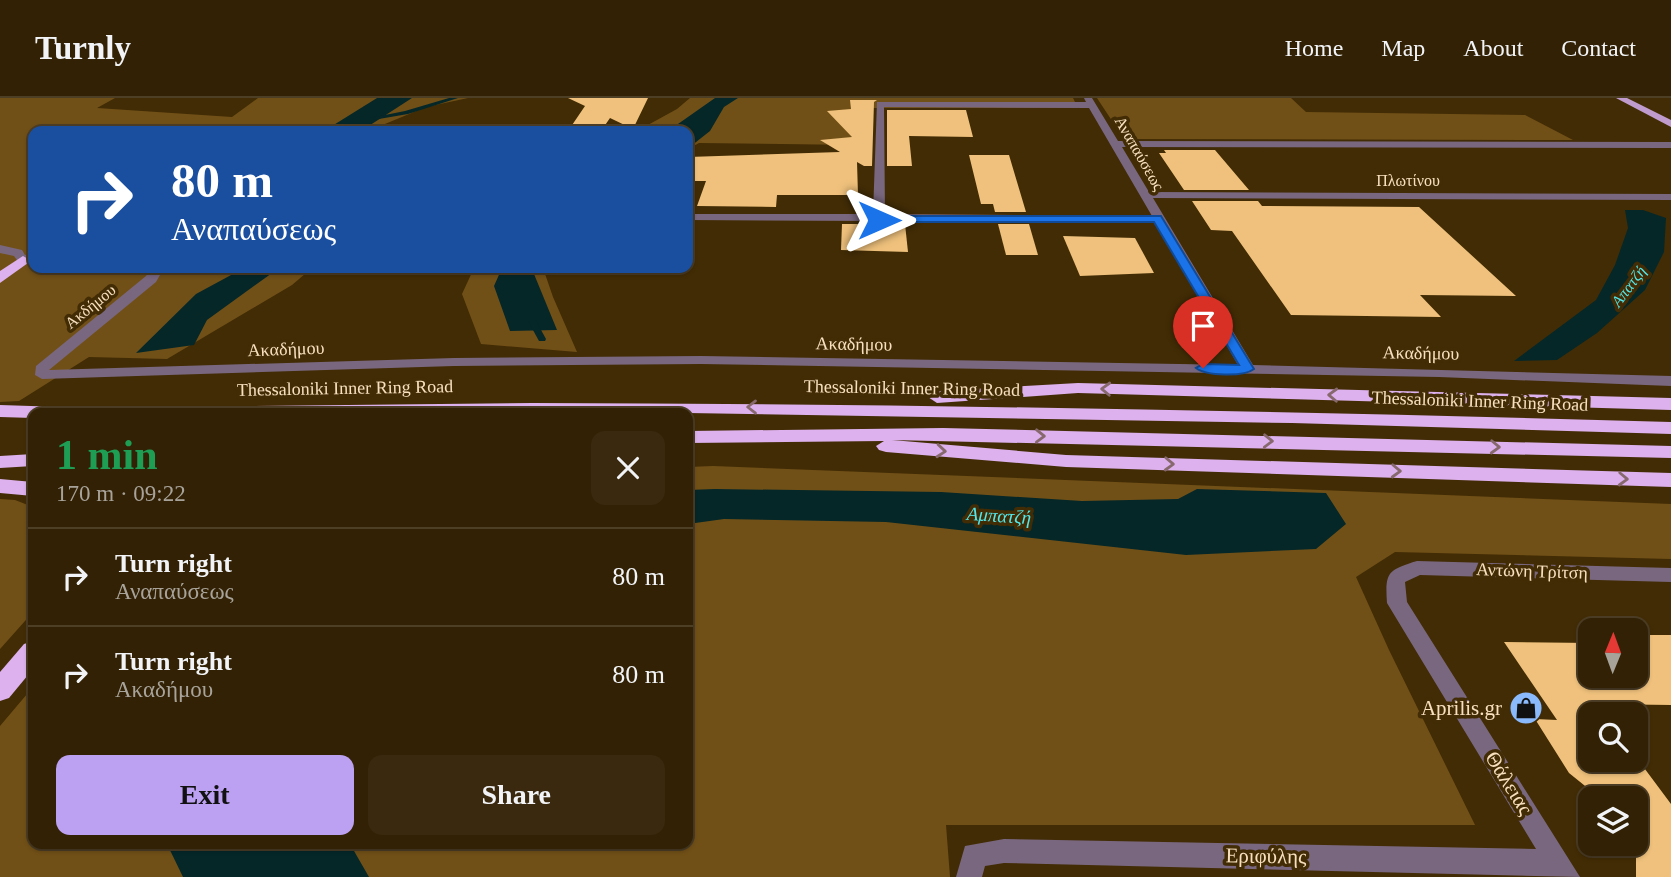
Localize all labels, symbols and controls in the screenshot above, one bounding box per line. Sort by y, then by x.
text: Turnly [35,30,131,66]
text: Home [1285,35,1343,61]
text: Map [1381,35,1425,61]
text: About [1463,35,1523,61]
text: Contact [1561,35,1636,61]
street label: Αναπαύσεως [1112,113,1168,194]
text: 80 m [171,153,273,208]
icon: right [56,154,147,245]
street label: Πλωτίνου [1376,172,1440,189]
position arrow [842,183,916,257]
text: Αναπαύσεως [171,211,336,247]
water label: Απατζή [1607,263,1650,311]
street label: Ακδήμου [62,281,120,333]
pin [1173,296,1233,368]
icon: arrive [1184,307,1222,345]
street label: Ακαδήμου [815,333,893,355]
street label: Ακαδήμου [247,338,325,360]
street label: Ακαδήμου [1382,342,1460,364]
street label: Thessaloniki Inner Ring Road [237,376,453,400]
street label: Thessaloniki Inner Ring Road [804,376,1020,400]
one-way arrow [1100,381,1111,397]
one-way arrow [1328,387,1338,403]
street label: Thessaloniki Inner Ring Road [1371,387,1589,415]
one-way arrow [746,399,757,415]
one-way arrow [1035,428,1046,444]
button: close [591,431,665,505]
text: 1 min [56,432,158,478]
one-way arrow [1263,433,1273,449]
one-way arrow [1490,440,1501,455]
one-way arrow [936,443,947,458]
one-way arrow [1164,456,1174,472]
one-way arrow [1391,464,1402,479]
one-way arrow [1618,471,1629,486]
text: 170 m · 09:22 [56,481,186,506]
water label: Αμπατζή [964,503,1032,528]
text: Turn right [115,549,232,578]
icon: right [56,558,94,596]
street label: Αντώνη Τρίτση [1476,559,1588,583]
text: 80 m [612,562,665,591]
text: Αναπαύσεως [115,579,234,604]
north arrow [1578,618,1648,688]
map controls [1578,618,1648,856]
text: Turn right [115,647,232,676]
icon: right [56,656,94,694]
text: 80 m [612,660,665,689]
text: Ακαδήμου [115,677,213,702]
shop icon: Aprilis.gr [1507,689,1545,727]
place label: Aprilis.gr [1421,696,1502,720]
button: search [1578,702,1648,772]
street label: Θάλειας [1480,747,1538,820]
button: Exit [56,755,354,835]
button: Share [368,755,665,835]
button: layers [1578,786,1648,856]
street label: Εριφύλης [1225,843,1307,869]

